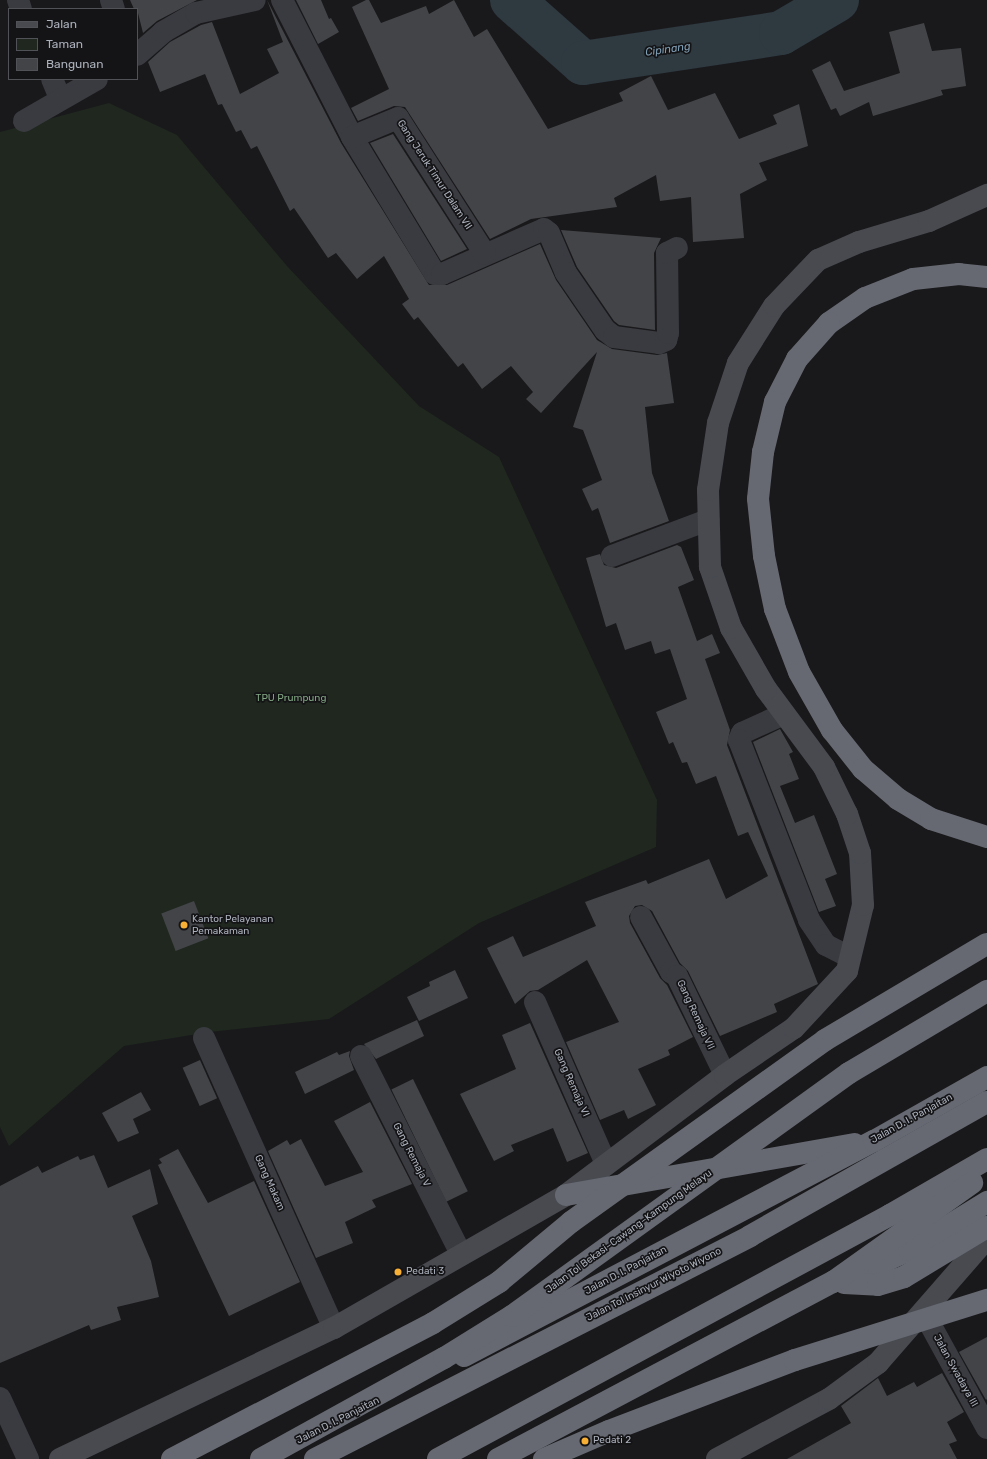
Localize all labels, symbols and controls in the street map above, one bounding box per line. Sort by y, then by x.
legend [8,8,138,80]
text: Jalan [46,17,77,31]
text: Taman [46,37,83,51]
water label: Cipinang [645,40,691,60]
text: Bangunan [46,57,103,71]
street label: Gang Jeruk Timur Dalam VII [394,118,474,232]
park label: TPU Prumpung [256,693,326,705]
place label: Kantor Pelayanan Pemakaman [192,913,274,936]
marker: Kantor Pelayanan Pemakaman [179,920,189,930]
street label: Gang Remaja VII [674,978,716,1052]
street label: Gang Remaja VI [551,1047,591,1119]
street label: Jalan D. I. Panjaitan [869,1092,955,1146]
street label: Gang Remaja V [390,1121,432,1189]
street label: Gang Makam [251,1153,287,1213]
street label: Jalan Tol Bekasi–Cawang–Kampung Melayu [543,1168,715,1296]
street label: Jalan D. I. Panjaitan [583,1244,669,1298]
street label: Jalan Tol Insinyur Wiyoto Wiyono [584,1245,724,1325]
place label: Pedati 3 [406,1266,444,1278]
marker: Pedati 3 [393,1267,403,1277]
street label: Jalan Swadaya III [930,1333,980,1409]
street label: Jalan D. I. Panjaitan [295,1395,381,1447]
place label: Pedati 2 [593,1435,631,1447]
marker: Pedati 2 [580,1436,590,1446]

